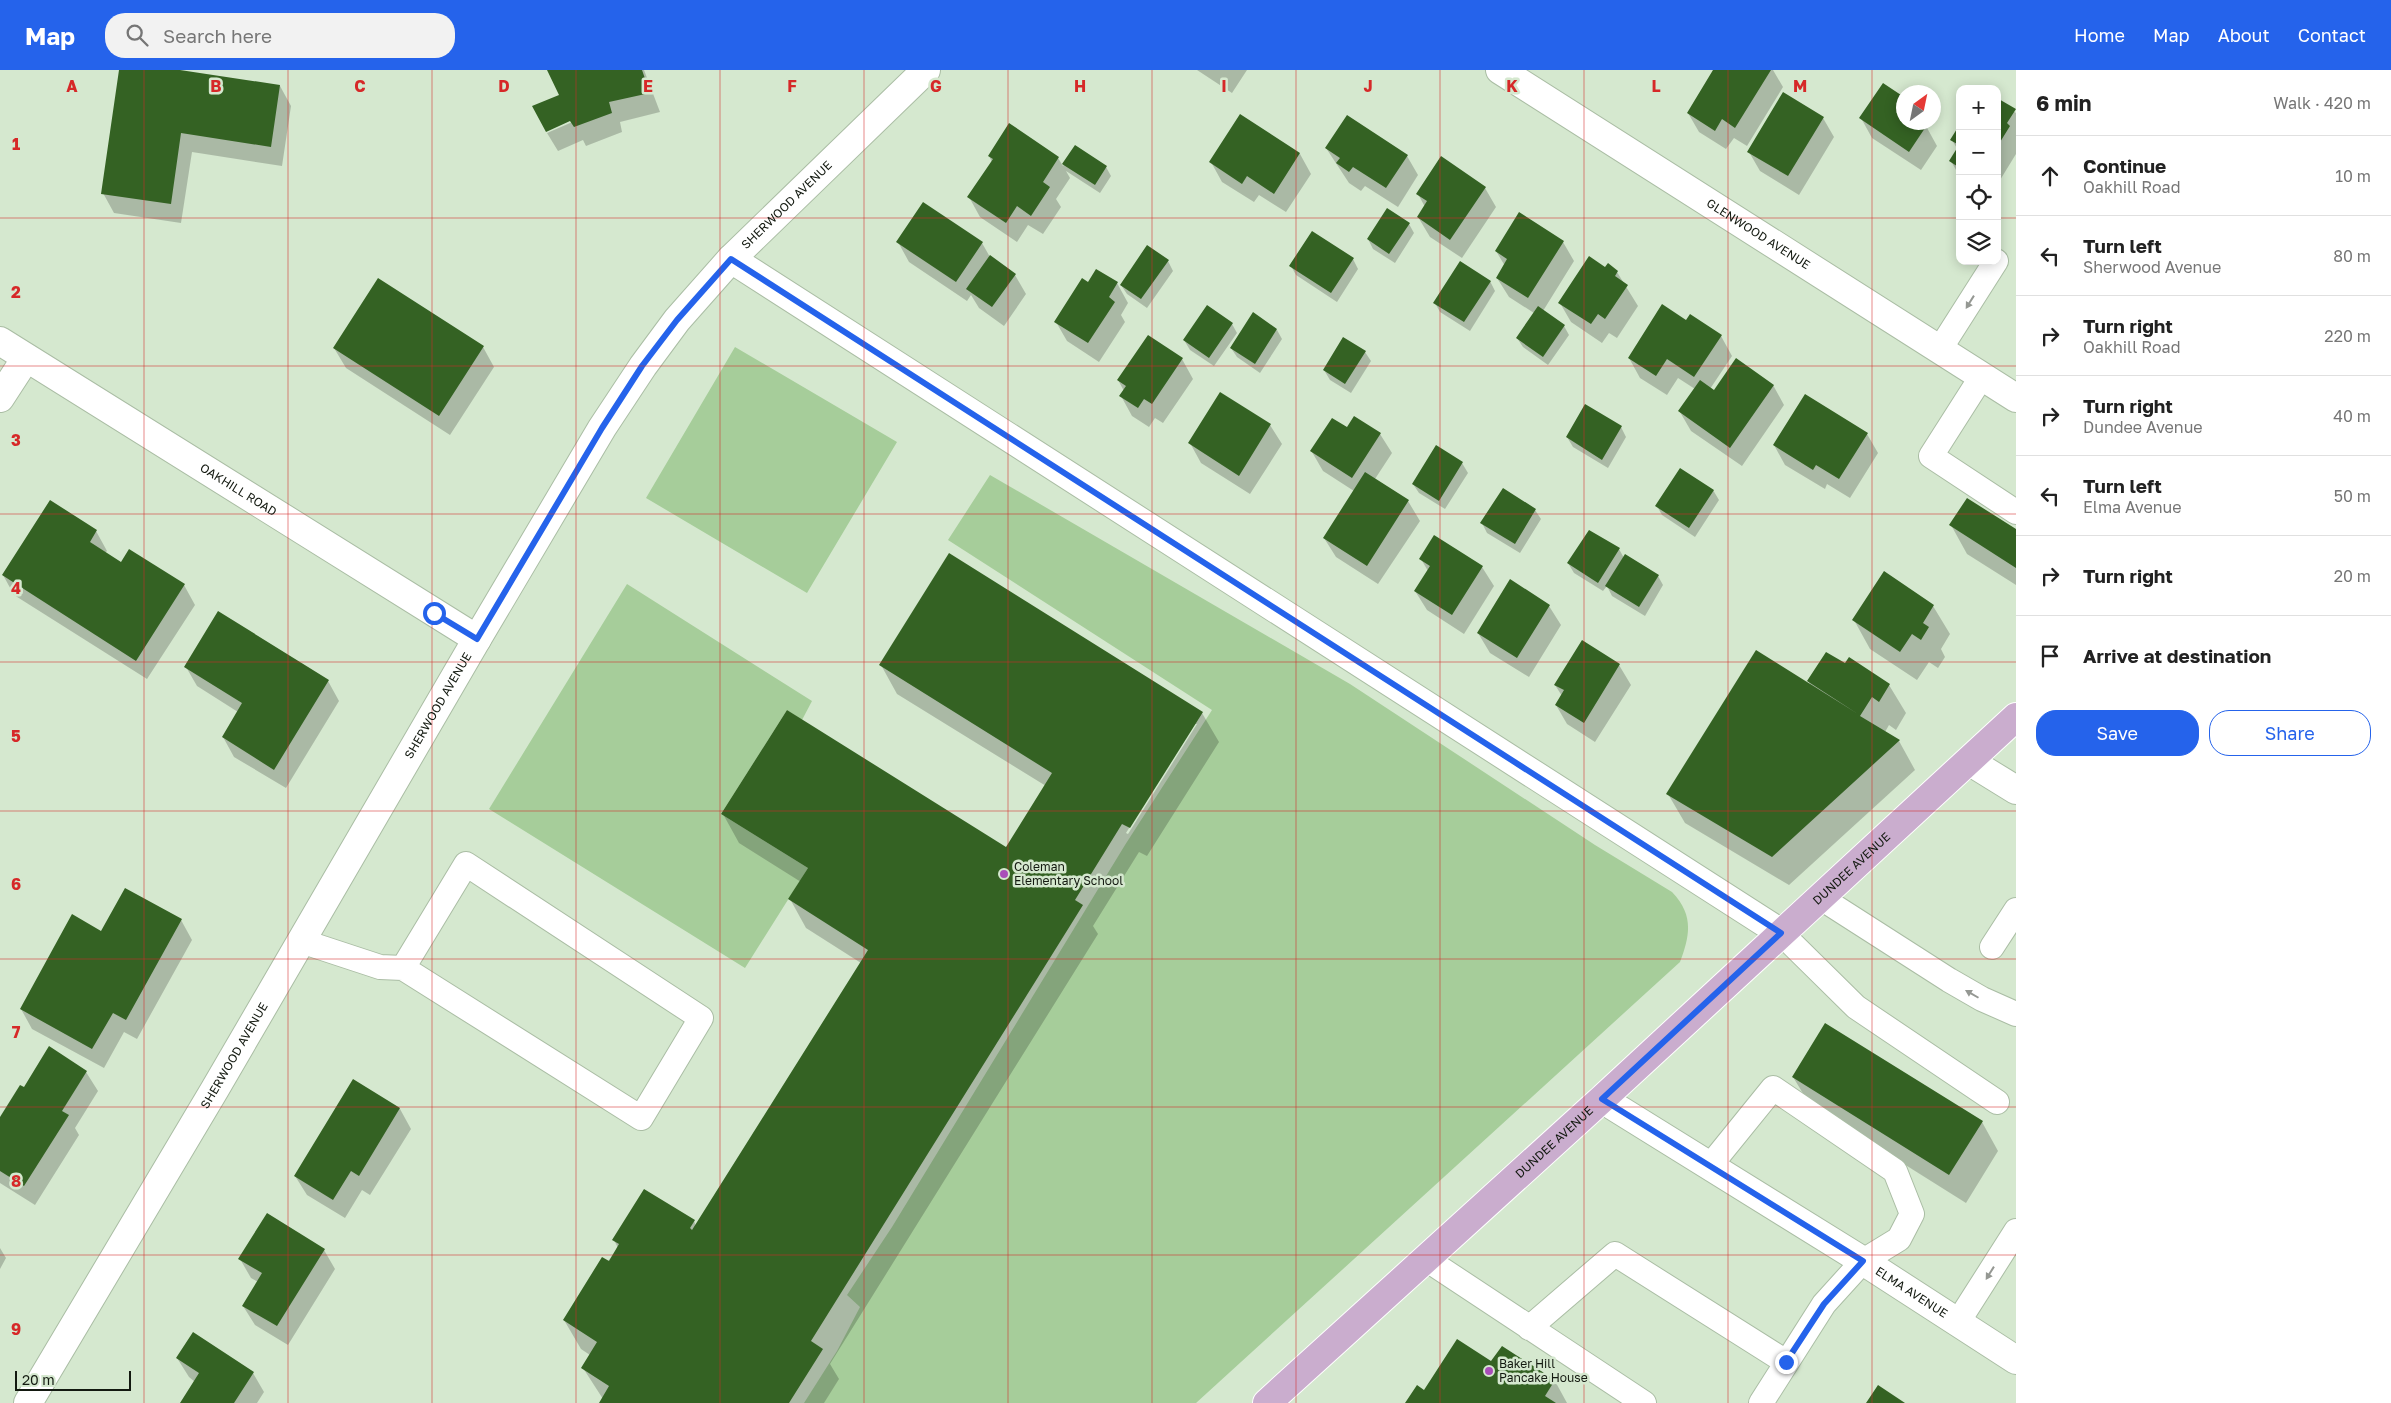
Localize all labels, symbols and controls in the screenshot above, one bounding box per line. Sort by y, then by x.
search box [105,13,455,58]
text: Map [25,21,75,50]
icon: search [123,21,151,49]
text: Search here [163,24,272,47]
text: Home [2074,24,2125,46]
text: Map [2153,24,2190,46]
text: About [2218,24,2270,46]
text: Contact [2298,24,2366,46]
text: A [66,76,78,96]
text: B [210,76,222,96]
text: C [354,76,366,96]
text: D [498,76,510,96]
text: E [643,76,653,96]
text: F [787,76,797,96]
text: G [930,76,942,96]
text: H [1074,76,1086,96]
text: I [1221,76,1227,96]
text: J [1363,76,1373,96]
text: K [1506,76,1518,96]
text: L [1651,76,1661,96]
text: M [1793,76,1807,96]
north arrow [1896,85,1941,130]
map controls [1956,85,2001,265]
button: + [1956,85,2001,130]
text: 6 min [2036,90,2091,116]
text: Walk · 420 m [2273,93,2371,113]
button: − [1956,130,2001,175]
text: 1 [12,134,20,154]
text: Continue [2083,154,2166,177]
street label: SHERWOOD AVENUE [738,157,835,252]
icon: ahead [2036,162,2064,190]
text: 10 m [2335,166,2371,186]
button: locate [1956,175,2001,220]
text: Oakhill Road [2083,177,2181,197]
street label: GLENWOOD AVENUE [1704,195,1813,272]
button: layers [1956,220,2001,265]
text: Turn left [2083,234,2162,257]
icon: left [2036,242,2064,270]
text: 80 m [2333,246,2371,266]
text: Sherwood Avenue [2083,257,2221,277]
text: 2 [11,282,21,302]
one-way arrow [1965,296,1975,309]
text: Turn right [2083,314,2173,337]
icon: right [2036,322,2064,350]
text: 220 m [2324,326,2371,346]
text: Oakhill Road [2083,337,2181,357]
text: Turn right [2083,394,2173,417]
icon: right [2036,402,2064,430]
text: 40 m [2333,406,2371,426]
text: Dundee Avenue [2083,417,2203,437]
text: 3 [11,430,21,450]
street label: OAKHILL ROAD [197,460,280,519]
text: Turn left [2083,474,2162,497]
icon: left [2036,482,2064,510]
text: 50 m [2334,486,2371,506]
text: Elma Avenue [2083,497,2182,517]
icon: right [2036,562,2064,590]
text: Turn right [2083,564,2173,587]
text: 20 m [2334,566,2371,586]
text: 4 [11,578,21,598]
route start [423,602,446,625]
icon: arrive [2036,642,2064,670]
text: Arrive at destination [2083,644,2271,667]
street label: SHERWOOD AVENUE [401,650,475,761]
button: Save [2036,710,2199,756]
button: Share [2209,710,2371,756]
text: 5 [11,726,21,746]
street label: DUNDEE AVENUE [1809,829,1893,908]
place label: Coleman Elementary School [1014,859,1123,888]
marker: Coleman Elementary School [998,868,1010,880]
text: 6 [11,874,21,894]
one-way arrow [1965,989,1978,998]
street label: SHERWOOD AVENUE [197,1000,271,1111]
text: 7 [12,1022,21,1042]
street label: DUNDEE AVENUE [1512,1103,1596,1181]
text: 8 [11,1171,21,1191]
street label: ELMA AVENUE [1873,1263,1951,1321]
one-way arrow [1985,1266,1995,1279]
text: 9 [11,1319,21,1339]
route end [1775,1351,1798,1374]
place label: Baker Hill Pancake House [1499,1356,1588,1385]
marker: Baker Hill Pancake House [1483,1365,1495,1377]
scale bar [15,1368,131,1391]
text: 20 m [22,1371,55,1388]

